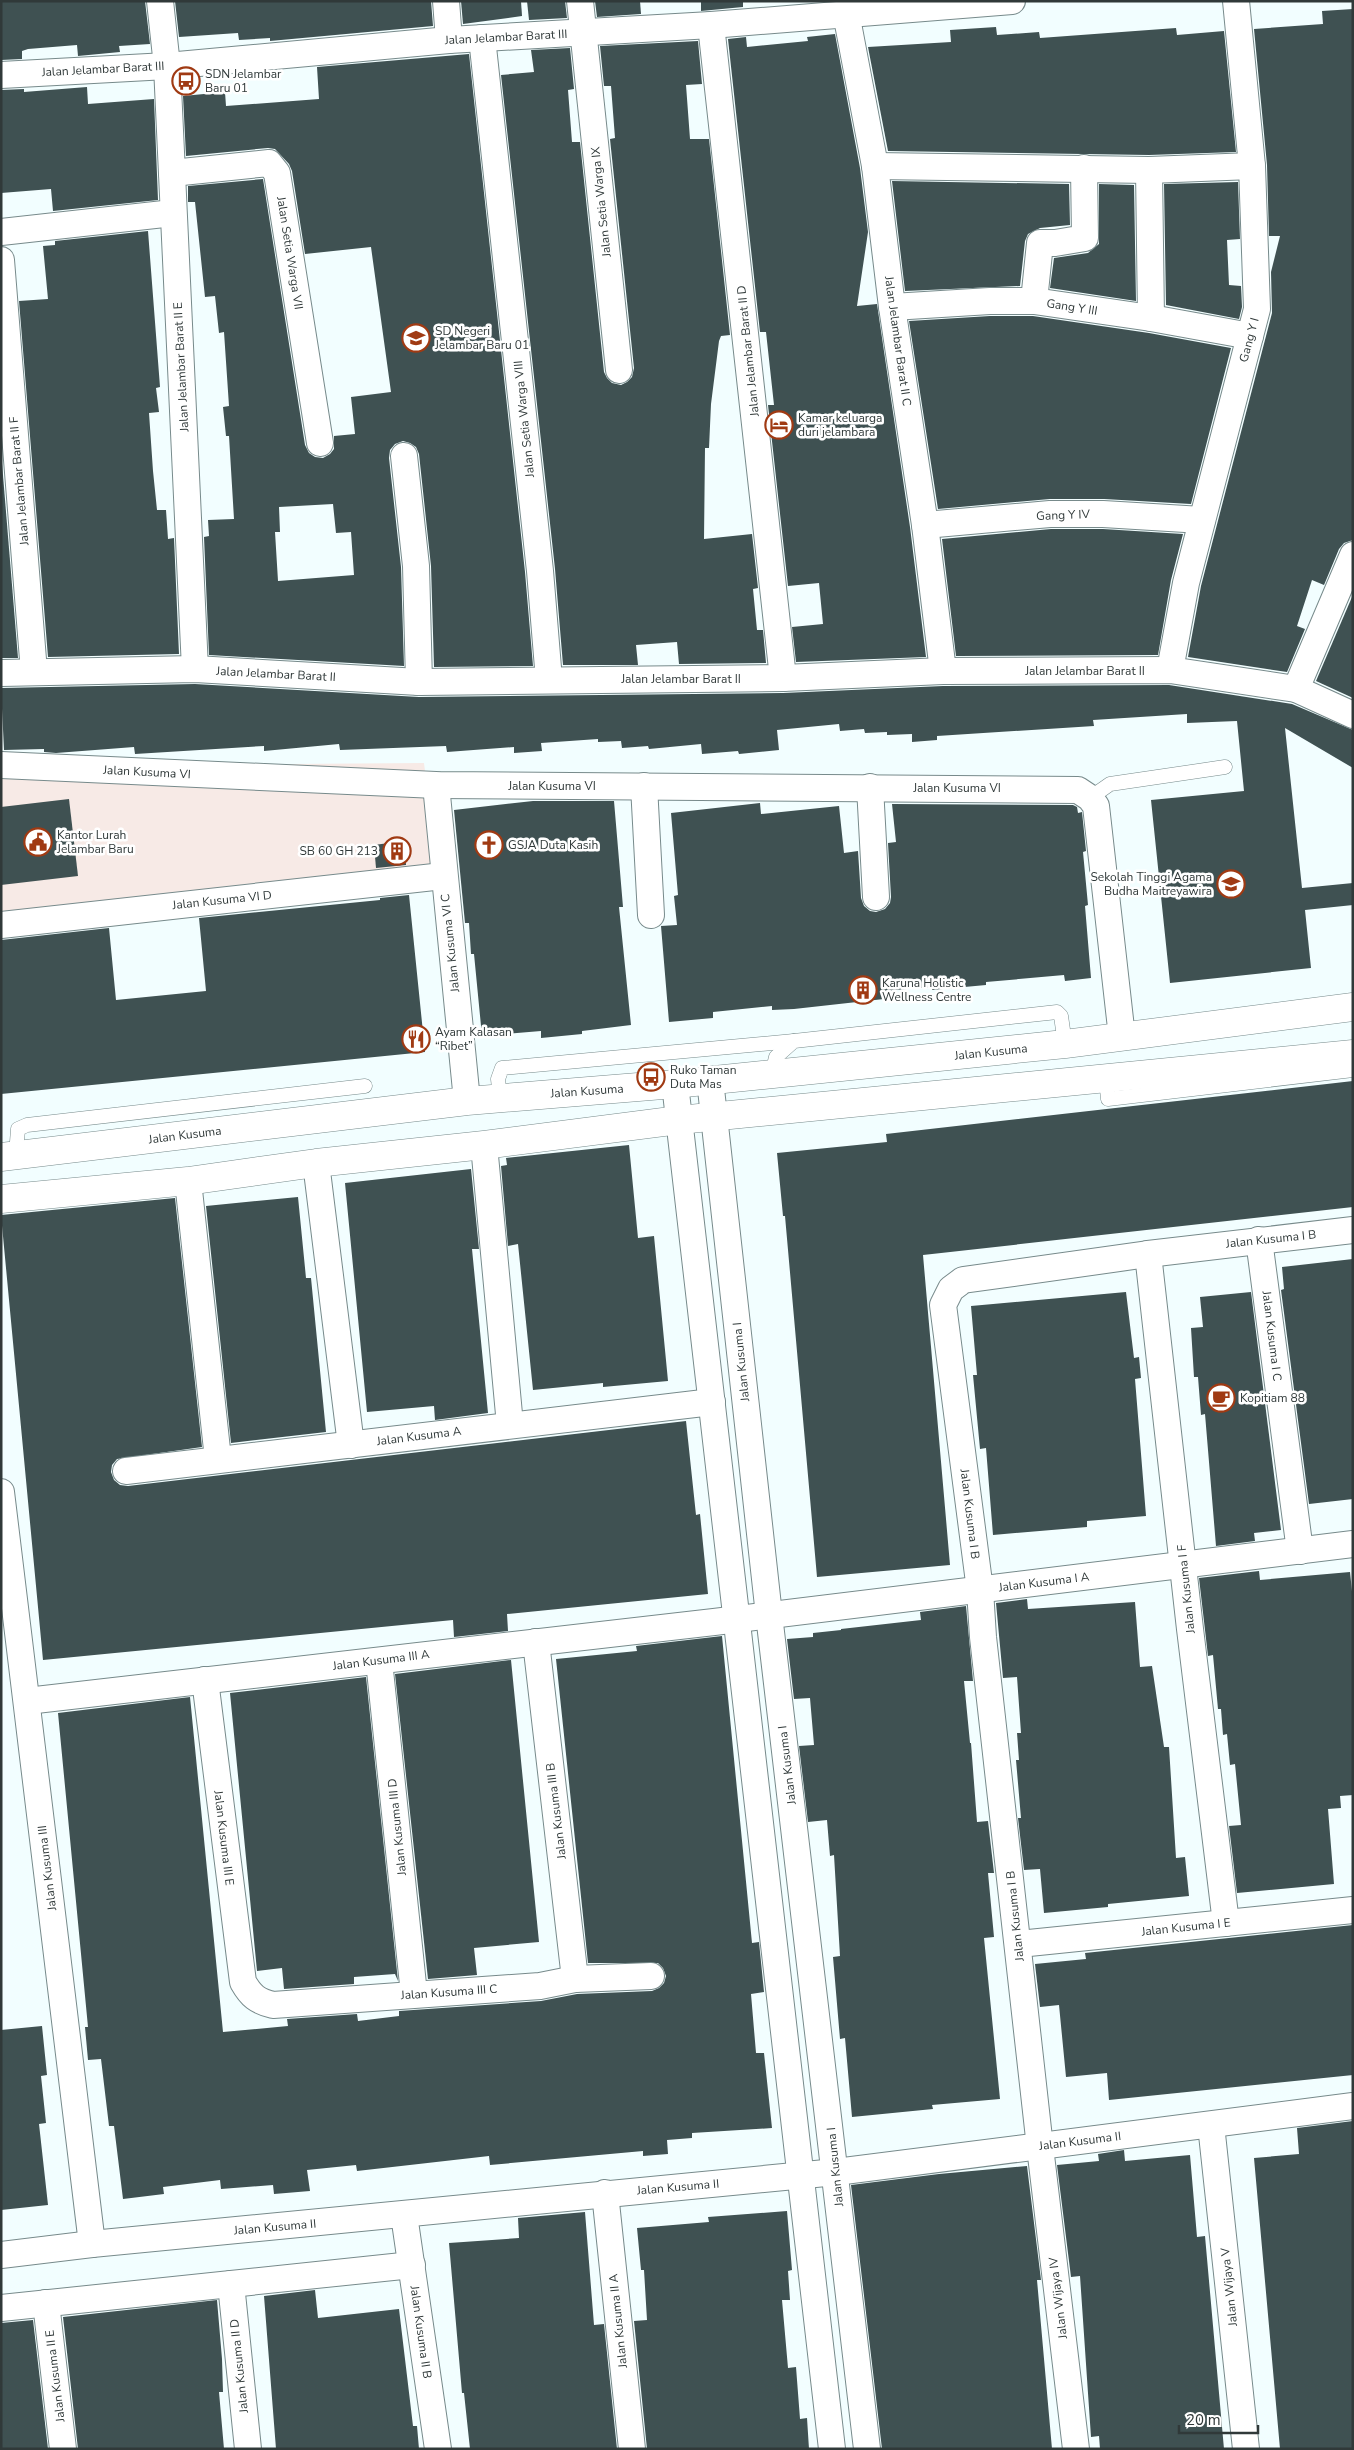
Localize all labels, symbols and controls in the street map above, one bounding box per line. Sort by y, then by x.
street label: Jalan Jelambar Barat III [443,26,568,48]
street label: Jalan Jelambar Barat III [40,58,165,80]
bus stop icon: SDN Jelambar Baru 01 [171,66,201,96]
place label: SDN Jelambar Baru 01 [205,66,282,96]
street label: Jalan Setia Warga IX [587,146,615,259]
street label: Jalan Setia Warga VII [273,194,307,311]
street label: Jalan Jelambar Barat II C [881,274,915,407]
street label: Jalan Jelambar Barat II D [733,285,763,418]
street label: Gang Y III [1045,295,1099,319]
street label: Jalan Jelambar Barat II E [170,302,192,433]
street label: Gang Y I [1235,316,1263,364]
school or university icon: SD Negeri Jelambar Baru 01 [401,323,431,353]
place label: SD Negeri Jelambar Baru 01 [434,323,529,353]
street label: Jalan Setia Warga VIII [510,360,538,479]
hotel icon: Kamar keluarga duri jelambara [764,410,794,440]
place label: Kamar keluarga duri jelambara [798,410,882,440]
street label: Jalan Jelambar Barat II F [5,415,33,547]
street label: Gang Y IV [1036,506,1091,524]
street label: Jalan Jelambar Barat II [215,663,336,685]
street label: Jalan Jelambar Barat II [1024,663,1145,679]
street label: Jalan Jelambar Barat II [620,671,741,687]
street label: Jalan Kusuma VI [102,762,191,782]
street label: Jalan Kusuma VI [507,778,596,794]
street label: Jalan Kusuma VI [912,780,1001,796]
public building icon: Kantor Lurah Jelambar Baru [23,827,53,857]
place label: Kantor Lurah Jelambar Baru [56,827,134,857]
church icon: GSJA Duta Kasih [474,830,504,860]
building icon: SB 60 GH 213 [382,836,412,866]
place label: GSJA Duta Kasih [508,837,598,853]
place label: SB 60 GH 213 [299,843,378,859]
place label: Sekolah Tinggi Agama Budha Maitreyawira [1090,869,1212,899]
school or university icon: Sekolah Tinggi Agama Budha Maitreyawira [1216,869,1246,899]
street label: Jalan Kusuma VI D [171,887,273,913]
street label: Jalan Kusuma VI C [437,893,463,994]
building icon: Karuna Holistic Wellness Centre [848,975,878,1005]
place label: Karuna Holistic Wellness Centre [882,975,971,1005]
restaurant icon: Ayam Kalasan “Ribet” [401,1024,431,1054]
place label: Ayam Kalasan “Ribet” [435,1024,512,1054]
street label: Jalan Kusuma [953,1040,1028,1064]
bus stop icon: Ruko Taman Duta Mas [636,1062,666,1092]
place label: Ruko Taman Duta Mas [670,1062,736,1092]
street label: Jalan Kusuma [549,1080,624,1102]
street label: Jalan Kusuma [147,1123,222,1148]
street label: Jalan Kusuma I B [1224,1226,1317,1252]
street label: Jalan Kusuma I C [1258,1289,1285,1382]
street label: Jalan Kusuma I [729,1322,753,1403]
cafe icon: Kopitiam 88 [1206,1383,1236,1413]
place label: Kopitiam 88 [1240,1390,1305,1406]
street label: Jalan Kusuma A [375,1423,462,1449]
street label: Jalan Kusuma I B [956,1467,983,1560]
street label: Jalan Kusuma I F [1173,1543,1199,1635]
street label: Jalan Kusuma I A [997,1568,1091,1596]
street label: Jalan Kusuma III A [331,1646,431,1674]
street label: Jalan Kusuma I [774,1725,800,1806]
street label: Jalan Kusuma III B [542,1762,570,1861]
street label: Jalan Kusuma III D [384,1778,410,1877]
street label: Jalan Kusuma III E [210,1789,238,1886]
street label: Jalan Kusuma III [34,1825,60,1912]
street label: Jalan Kusuma I B [1002,1870,1028,1963]
street label: Jalan Kusuma I E [1140,1914,1231,1940]
street label: Jalan Kusuma III C [399,1981,498,2003]
street label: Jalan Kusuma I [823,2127,847,2208]
street label: Jalan Kusuma II [1037,2128,1122,2154]
street label: Jalan Kusuma II [635,2175,720,2199]
street label: Jalan Kusuma II [232,2215,317,2239]
street label: Jalan Wijaya V [1217,2246,1241,2328]
street label: Jalan Wijaya IV [1045,2256,1071,2341]
street label: Jalan Kusuma II A [605,2273,631,2370]
street label: Jalan Kusuma II B [406,2283,435,2380]
street label: Jalan Kusuma II D [226,2318,252,2415]
street label: Jalan Kusuma II E [41,2329,69,2424]
scale bar [1179,2402,1258,2434]
text: 20 m [1186,2410,1221,2430]

